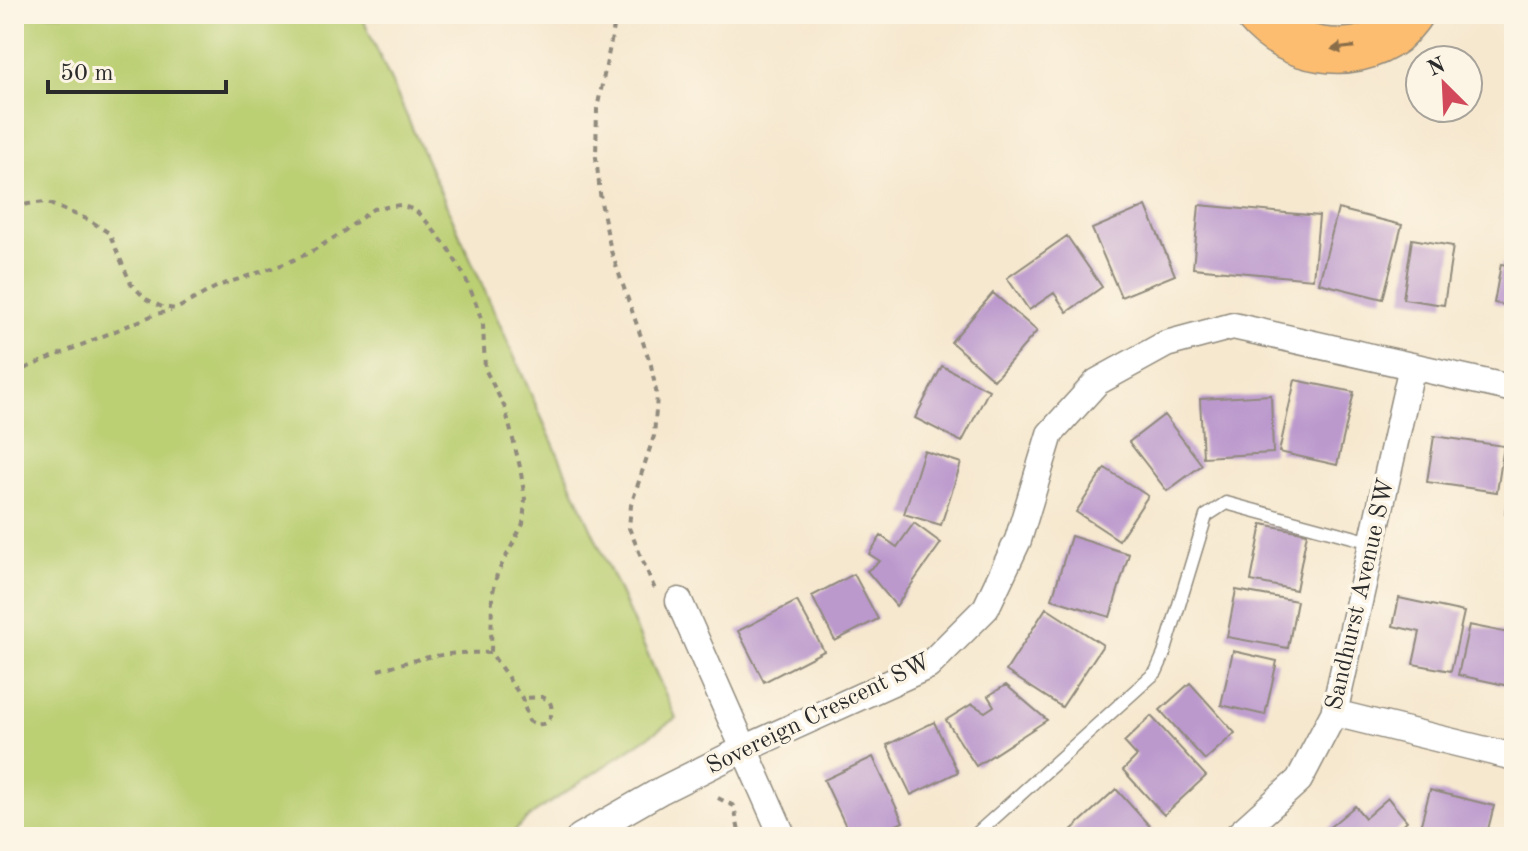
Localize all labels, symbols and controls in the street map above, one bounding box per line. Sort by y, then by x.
one-way arrow [1331,42,1356,55]
scale bar [48,44,226,94]
north arrow [1404,44,1484,124]
text: N [1425,54,1449,81]
text: 50 m [60,62,114,86]
street label: Sandhurst Avenue SW [1323,476,1399,713]
street label: Sovereign Crescent SW [703,650,935,779]

